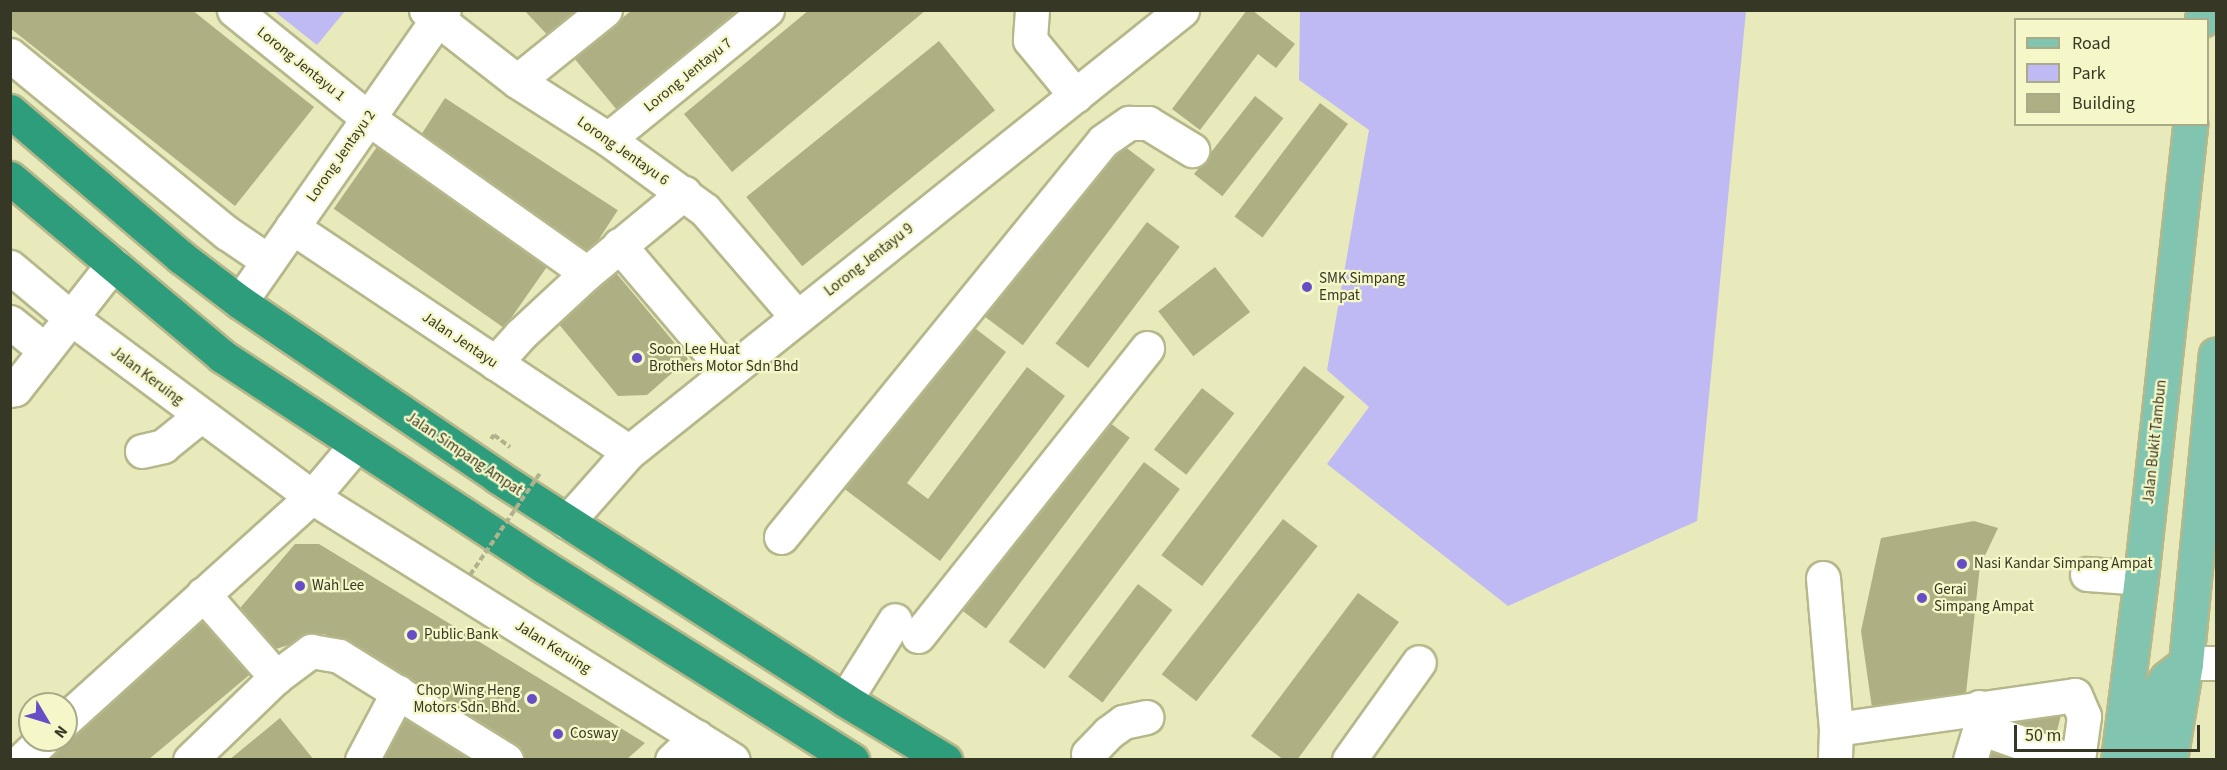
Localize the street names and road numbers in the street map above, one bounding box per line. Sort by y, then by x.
street label: Lorong Jentayu 1 [253,23,349,105]
street label: Lorong Jentayu 7 [640,34,736,116]
street label: Lorong Jentayu 2 [303,107,379,205]
street label: Lorong Jentayu 6 [574,113,672,189]
street label: Lorong Jentayu 9 [821,220,917,300]
street label: Jalan Jentayu [419,308,501,372]
street label: Jalan Keruing [107,343,187,409]
street label: Jalan Bukit Tambun [2140,379,2170,505]
street label: Jalan Simpang Ampat [402,408,526,500]
street label: Jalan Keruing [512,617,594,677]

